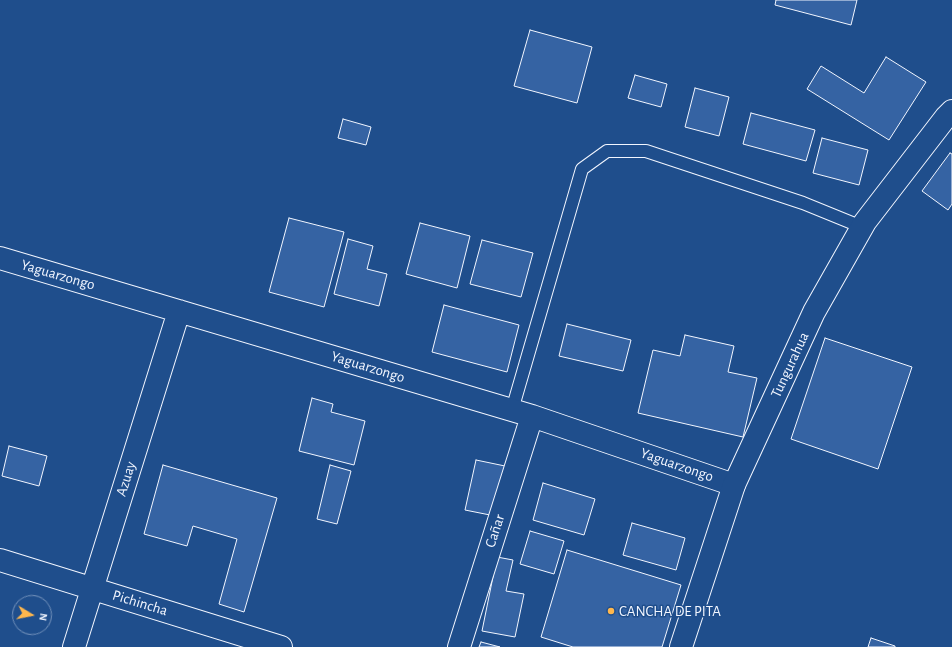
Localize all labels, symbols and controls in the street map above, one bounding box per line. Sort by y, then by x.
street label: Yaguarzongo [19,256,97,294]
street label: Tungurahua [767,329,813,401]
street label: Yaguarzongo [329,347,407,387]
street label: Yaguarzongo [638,444,716,486]
street label: Azuay [112,459,140,499]
street label: Cañar [481,512,509,550]
street label: Pichincha [110,586,170,620]
north arrow [12,595,52,635]
place label: CANCHA DE PITA [619,602,721,620]
marker: CANCHA DE PITA [606,606,616,616]
text: N [37,612,49,622]

